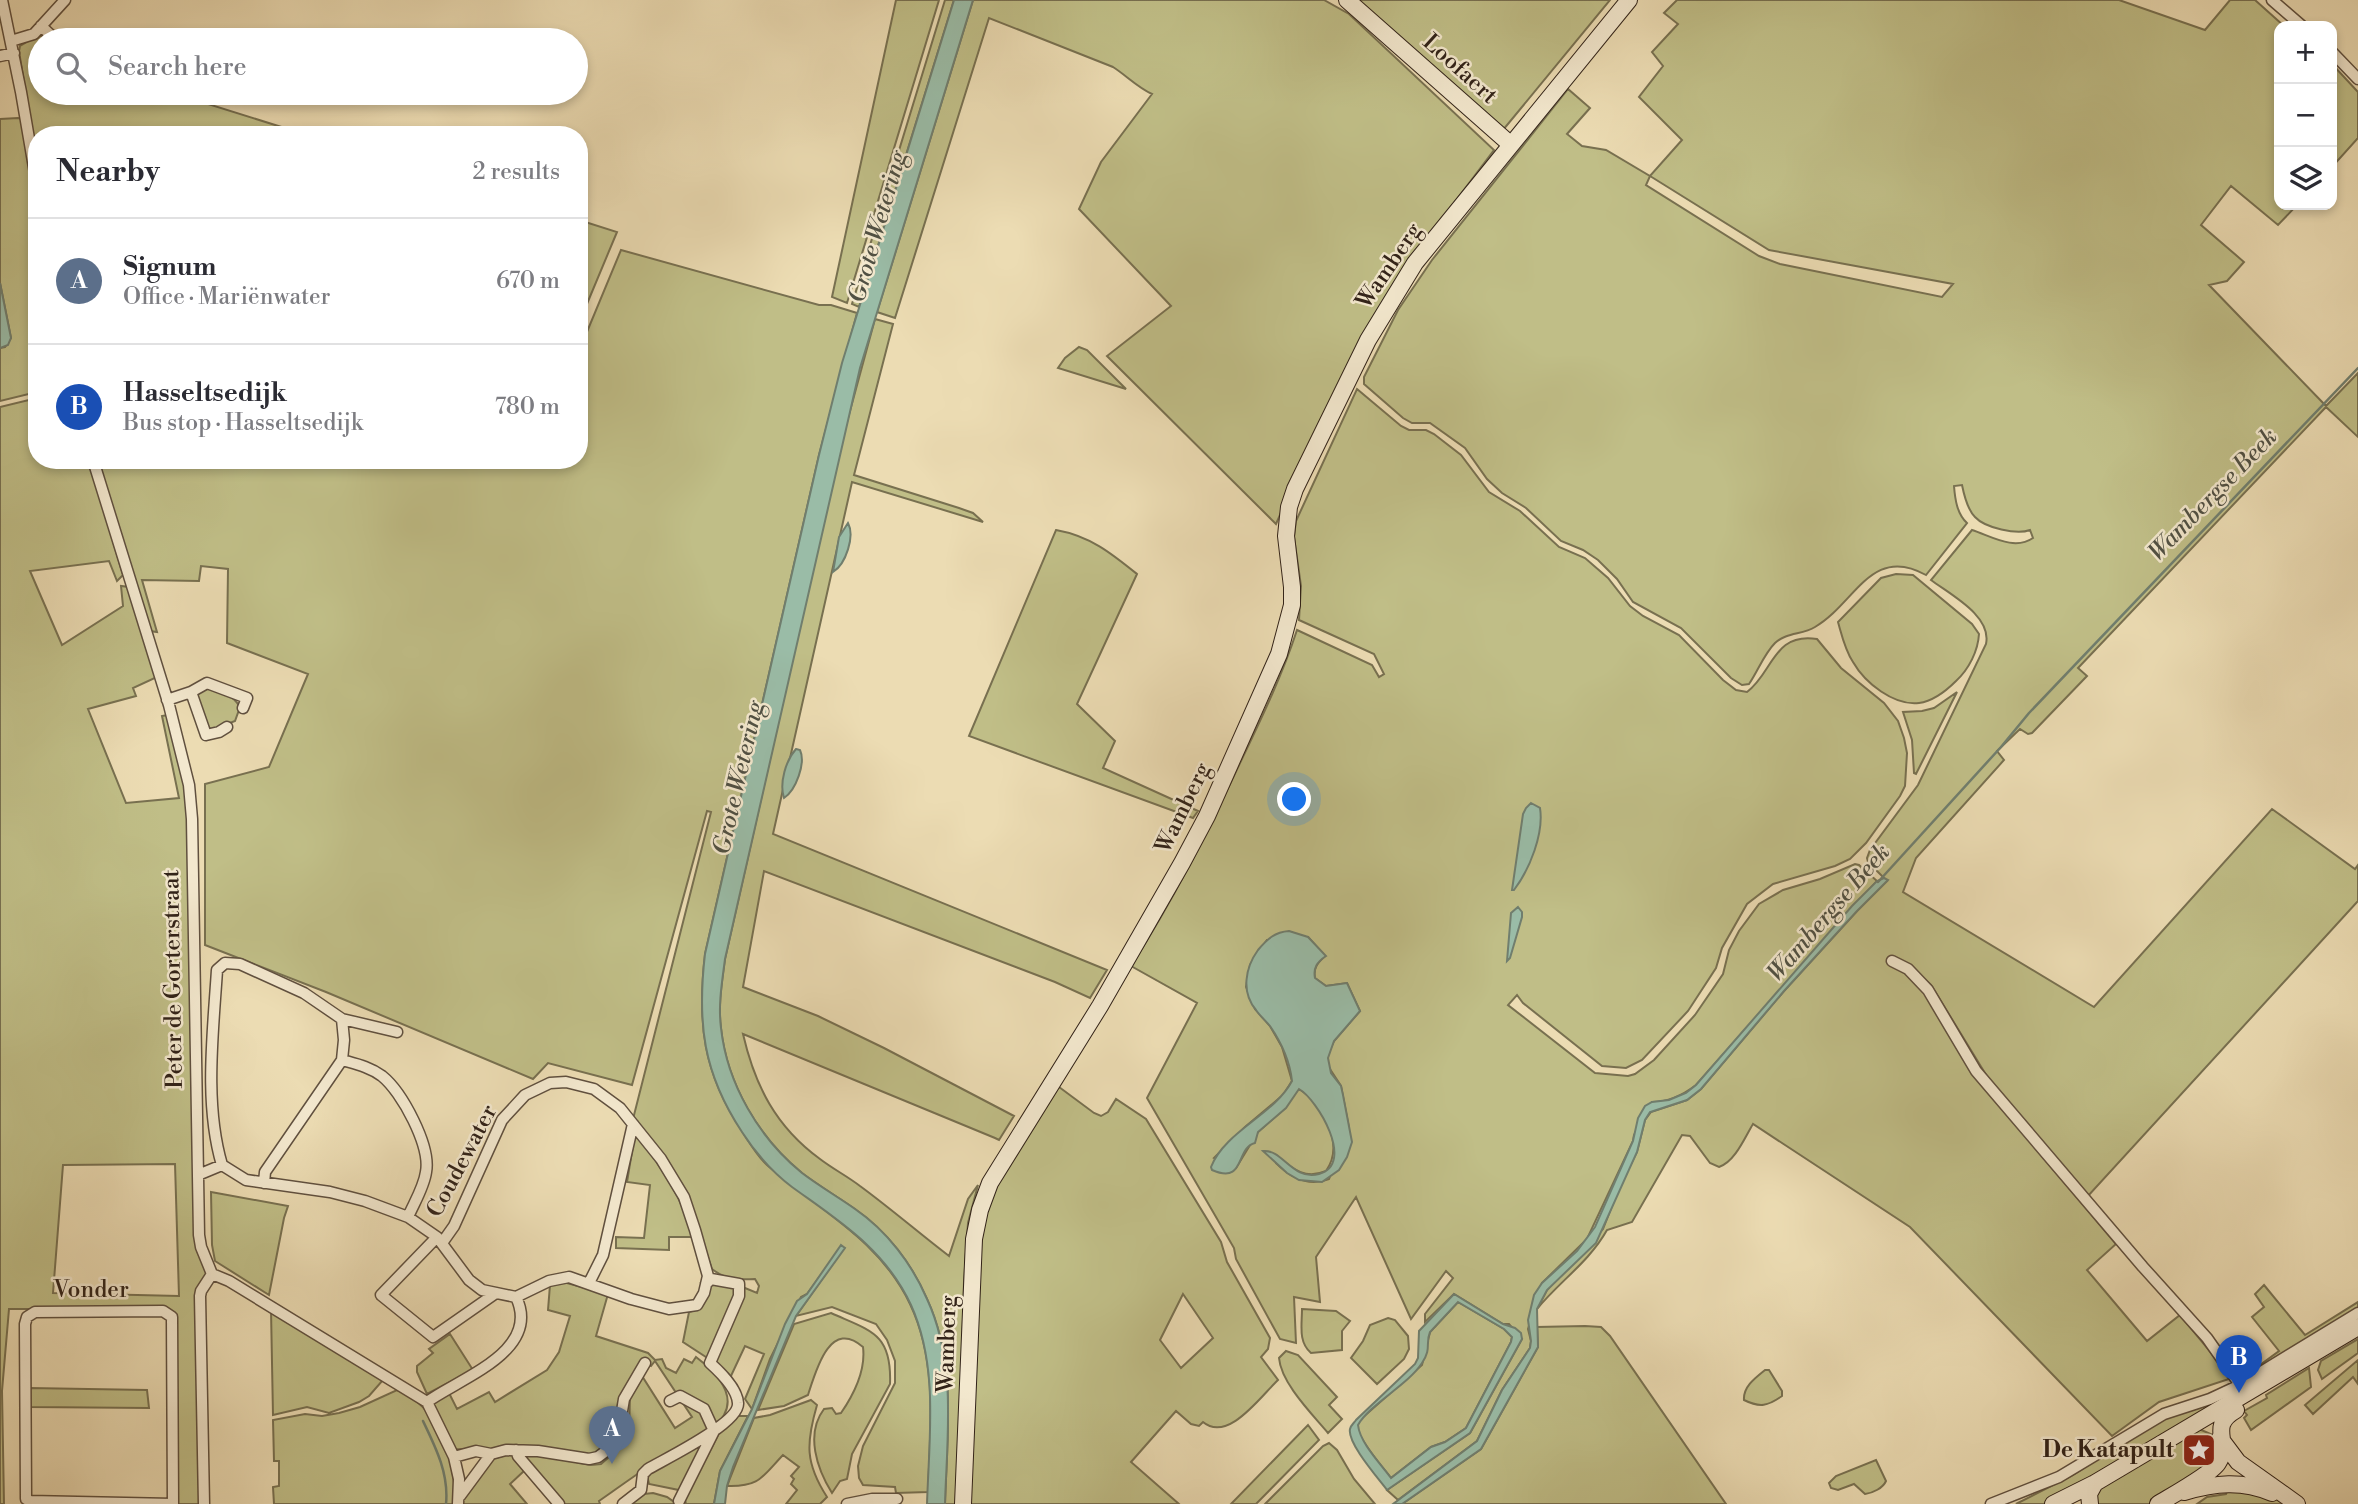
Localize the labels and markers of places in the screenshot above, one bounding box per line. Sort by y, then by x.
pin: B [2216,1335,2262,1393]
pin: A [589,1406,635,1464]
place icon: De Katapult [2180,1431,2218,1469]
place label: De Katapult [2042,1436,2175,1464]

